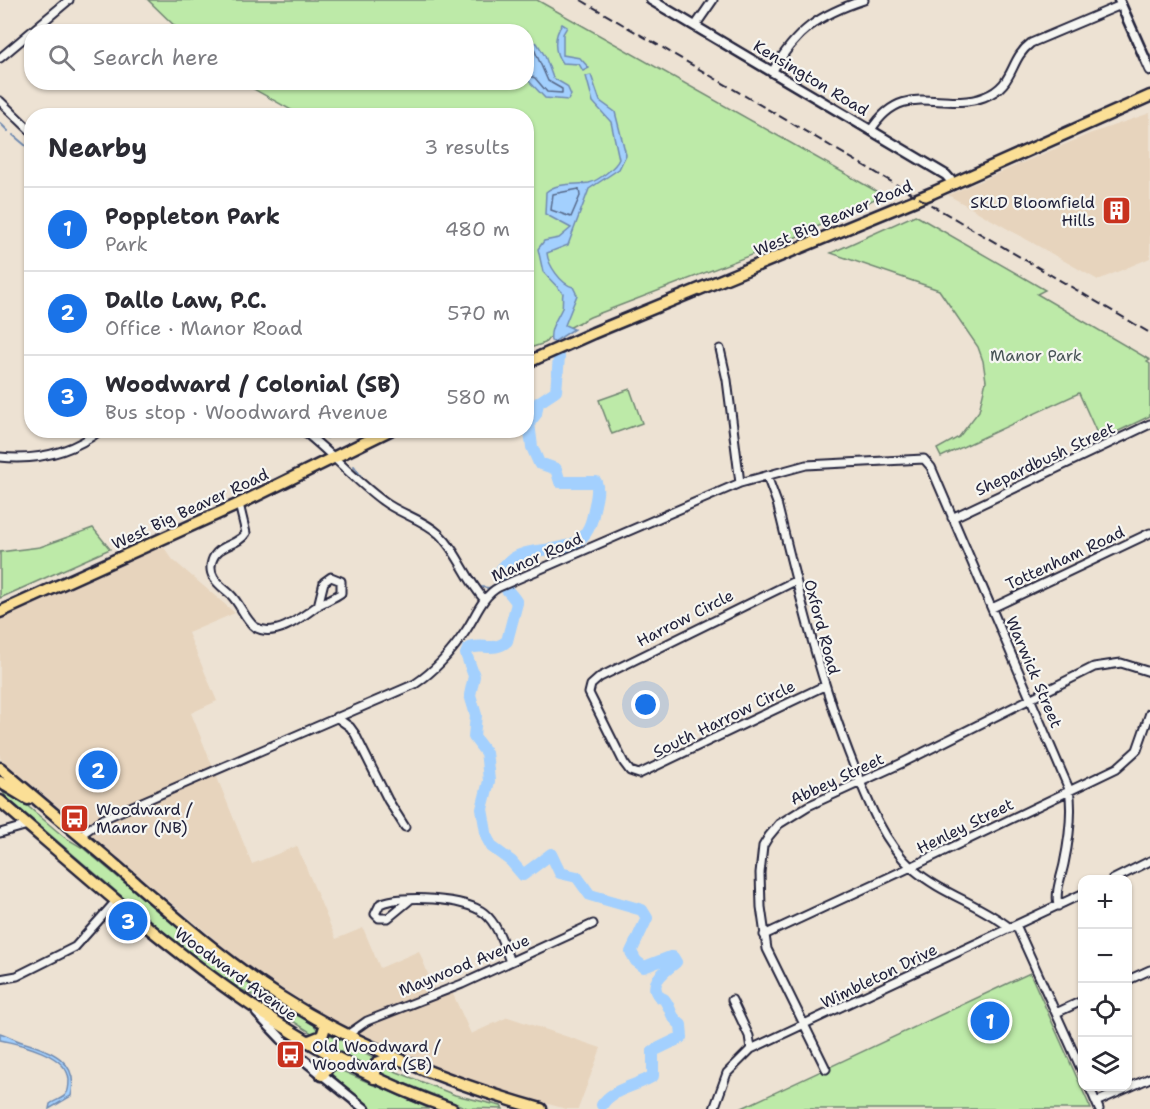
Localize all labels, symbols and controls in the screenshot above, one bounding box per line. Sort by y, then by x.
search box [24,24,534,90]
street label: Kensington Road [749,35,873,121]
icon: search [45,41,78,74]
text: Search here [93,43,219,72]
text: Nearby [48,130,147,165]
text: 3 results [424,134,510,160]
street label: West Big Beaver Road [750,175,916,261]
place label: SKLD Bloomfield Hills [970,192,1095,231]
building icon: SKLD Bloomfield Hills [1100,195,1132,227]
text: Poppleton Park [105,202,280,231]
text: 1 [63,216,72,242]
text: 480 m [445,216,510,242]
text: Park [105,231,148,257]
text: Dallo Law, P.C. [105,286,267,315]
text: 2 [61,300,75,326]
text: 570 m [447,300,510,326]
text: Office · Manor Road [105,315,303,341]
park label: Manor Park [990,345,1082,366]
text: Woodward / Colonial (SB) [105,370,400,399]
text: 3 [61,384,75,410]
text: 580 m [447,384,510,410]
text: Bus stop · Woodward Avenue [105,399,388,425]
street label: Shepardbush Street [972,417,1118,501]
street label: West Big Beaver Road [108,463,272,555]
street label: Tottenham Road [1002,521,1128,595]
street label: Manor Road [488,528,586,586]
street label: Oxford Road [799,577,845,677]
street label: Harrow Circle [633,585,737,651]
street label: Warwick Street [1001,613,1067,731]
street label: South Harrow Circle [649,675,799,763]
your location [631,690,660,719]
pin: 2 [78,748,118,792]
street label: Abbey Street [787,748,887,810]
street label: Henley Street [913,793,1017,859]
place label: Woodward / Manor (NB) [96,799,193,838]
bus stop icon: Woodward / Manor (NB) [59,802,91,834]
map controls [1078,875,1132,1091]
button: + [1078,875,1132,929]
pin: 3 [108,898,148,944]
street label: Woodward Avenue [171,922,301,1026]
street label: Maywood Avenue [395,929,533,1001]
button: − [1078,929,1132,983]
street label: Wimbleton Drive [817,939,941,1013]
button: locate [1078,983,1132,1037]
pin: 1 [970,998,1010,1044]
place label: Old Woodward / Woodward (SB) [312,1036,441,1075]
button: layers [1078,1037,1132,1091]
bus stop icon: Old Woodward / Woodward (SB) [275,1039,307,1071]

